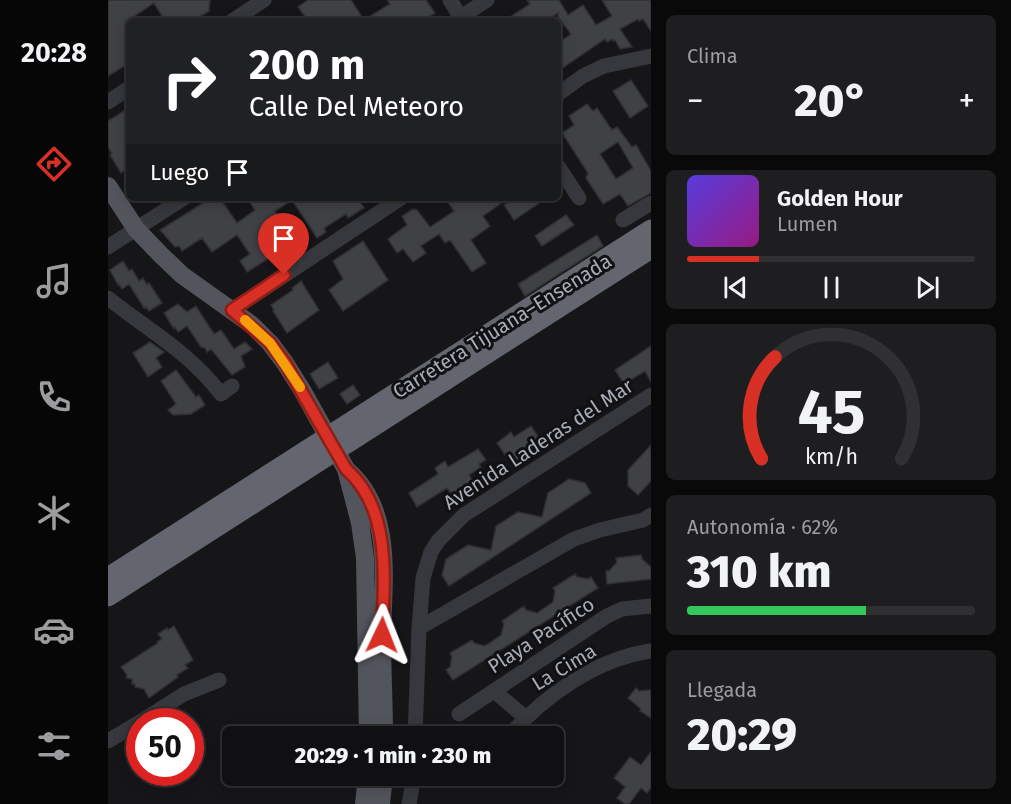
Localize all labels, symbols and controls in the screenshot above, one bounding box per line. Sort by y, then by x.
text: 20:28 [21,37,87,69]
text: 200 m [249,40,365,90]
icon: right [150,42,228,120]
text: Clima [687,44,738,68]
text: 20° [794,74,868,128]
text: − [687,81,704,121]
text: + [959,81,975,121]
text: Calle Del Meteoro [249,91,464,123]
icon: directions [33,143,75,185]
icon: arrive [221,156,254,189]
text: Luego [150,159,209,186]
text: Golden Hour [777,185,903,212]
text: Lumen [777,212,838,236]
pin [258,213,309,275]
icon: arrive [267,222,300,255]
street label: Carretera Tijuana–Ensenada [388,249,616,403]
icon: music [33,260,75,302]
icon: previous [719,271,752,304]
icon: pause [815,271,848,304]
icon: next [911,271,944,304]
street label: Avenida Laderas del Mar [439,373,638,514]
text: 45 [797,375,865,450]
icon: phone [33,376,75,418]
text: km/h [804,444,858,470]
icon: climate [33,492,75,534]
text: Autonomía · 62% [687,515,838,539]
text: 310 km [687,545,831,599]
street label: Playa Pacífico [483,592,599,678]
position arrow [350,603,414,667]
icon: car [33,609,75,651]
street label: La Cima [527,638,601,696]
text: Llegada [687,678,757,702]
speed limit sign: 50 [126,708,204,786]
text: 20:29 [687,708,797,762]
icon: filters [33,725,75,767]
text: 20:29 · 1 min · 230 m [295,742,491,769]

